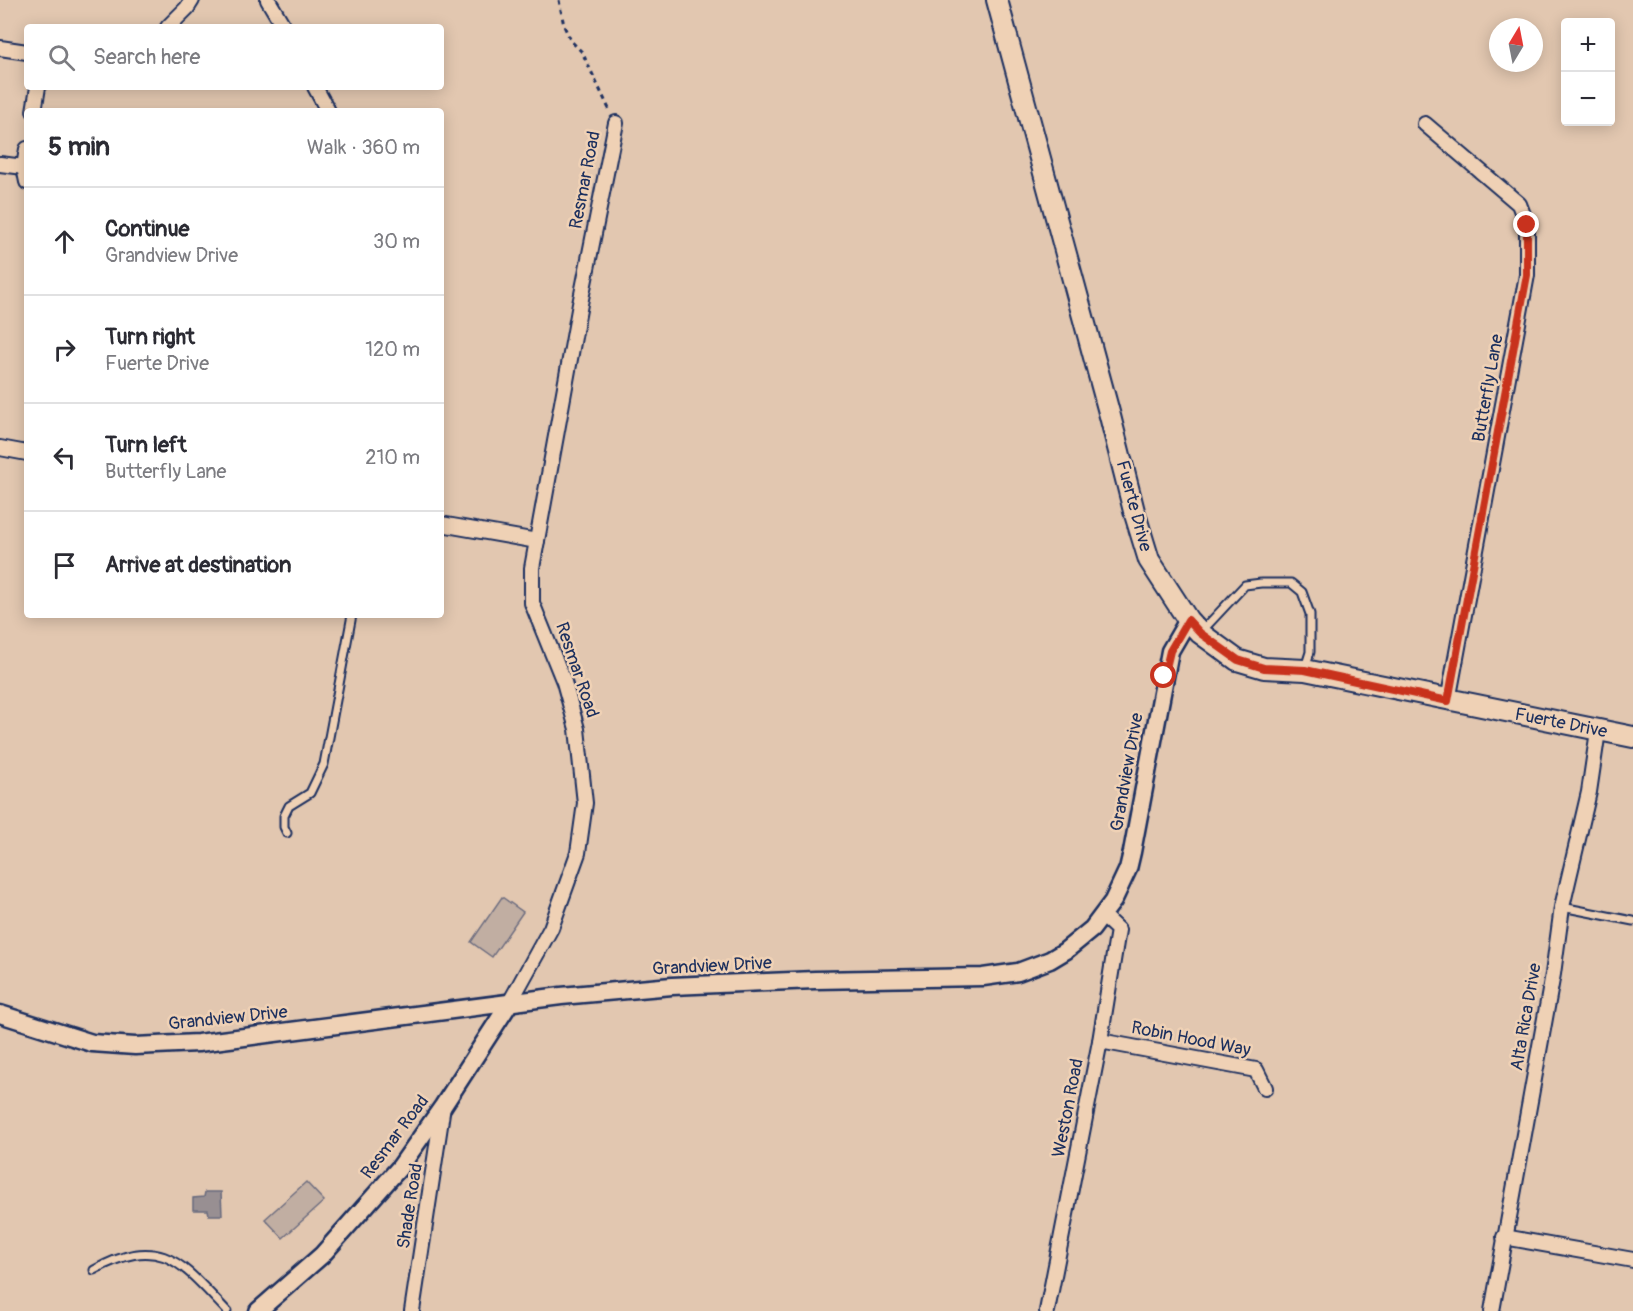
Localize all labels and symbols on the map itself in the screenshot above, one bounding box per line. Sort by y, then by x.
north arrow [1489,18,1543,72]
street label: Resmar Road [564,129,606,231]
route end [1513,211,1539,237]
street label: Butterfly Lane [1467,332,1509,444]
street label: Fuerte Drive [1111,458,1157,554]
street label: Resmar Road [550,619,604,721]
route start [1150,662,1176,688]
street label: Fuerte Drive [1513,703,1609,743]
street label: Grandview Drive [1105,711,1149,833]
street label: Grandview Drive [652,951,773,981]
street label: Alta Rica Drive [1505,961,1547,1073]
street label: Grandview Drive [167,1000,289,1036]
street label: Robin Hood Way [1129,1016,1253,1062]
street label: Weston Road [1047,1057,1089,1159]
street label: Resmar Road [356,1090,434,1184]
street label: Shade Road [392,1162,428,1250]

